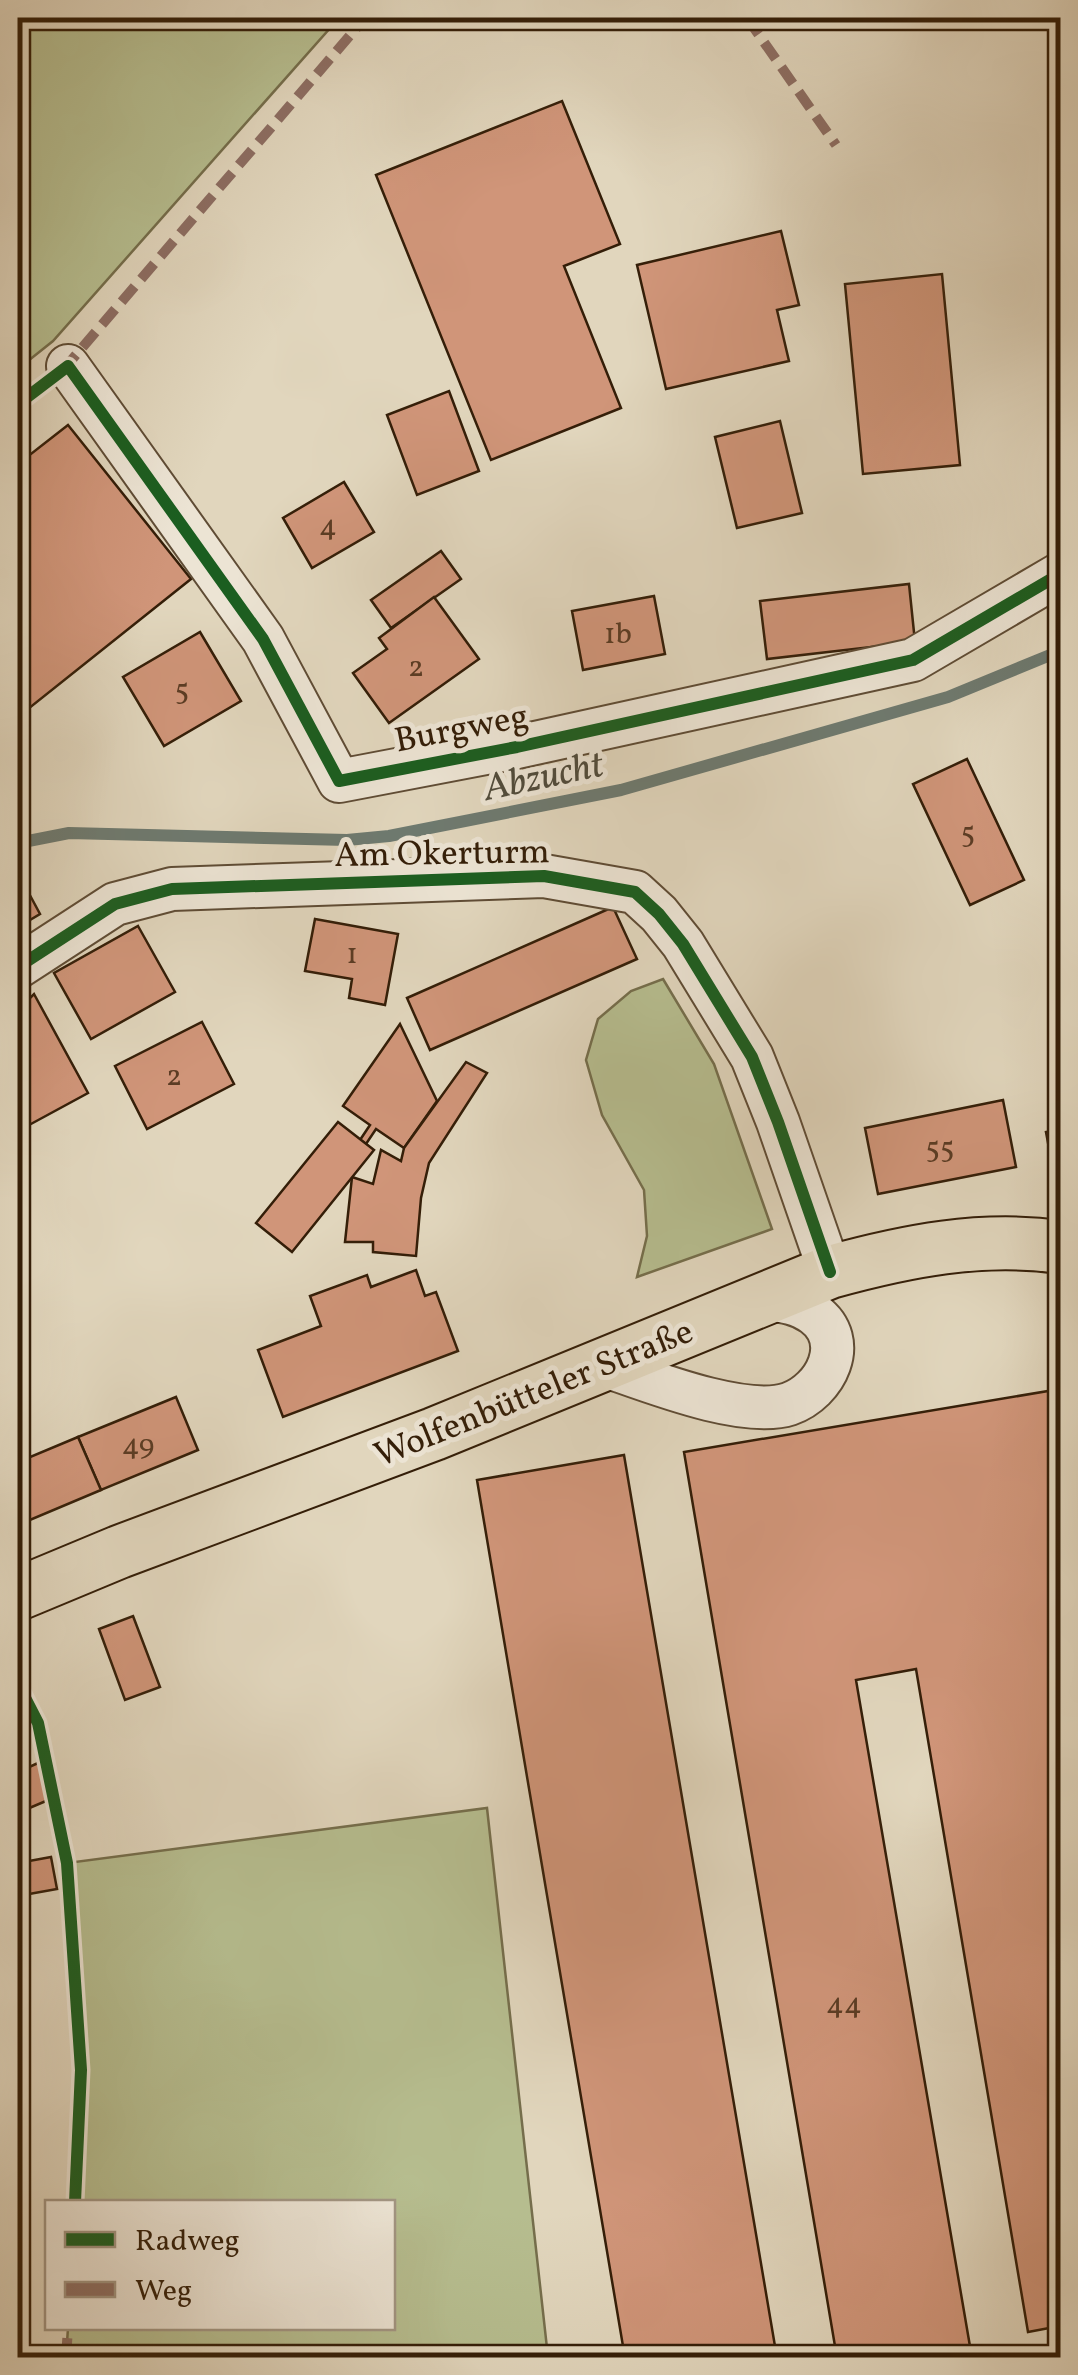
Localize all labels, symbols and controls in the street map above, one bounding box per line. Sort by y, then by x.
house number: 4 [319,506,337,548]
house number: 1b [604,614,632,656]
house number: 2 [408,647,424,689]
house number: 5 [175,670,189,712]
street label: Burgweg [391,693,533,766]
water label: Abzucht [477,740,609,817]
house number: 5 [961,813,975,855]
street label: Am Okerturm [334,829,550,881]
house number: 1 [346,934,358,976]
house number: 2 [166,1056,182,1098]
house number: 55 [926,1128,954,1170]
street label: Wolfenbütteler Straße [368,1309,701,1481]
house number: 49 [122,1425,154,1467]
house number: 44 [826,1984,862,2026]
legend [45,2200,395,2330]
text: Radweg [135,2221,240,2263]
text: Weg [135,2271,192,2313]

